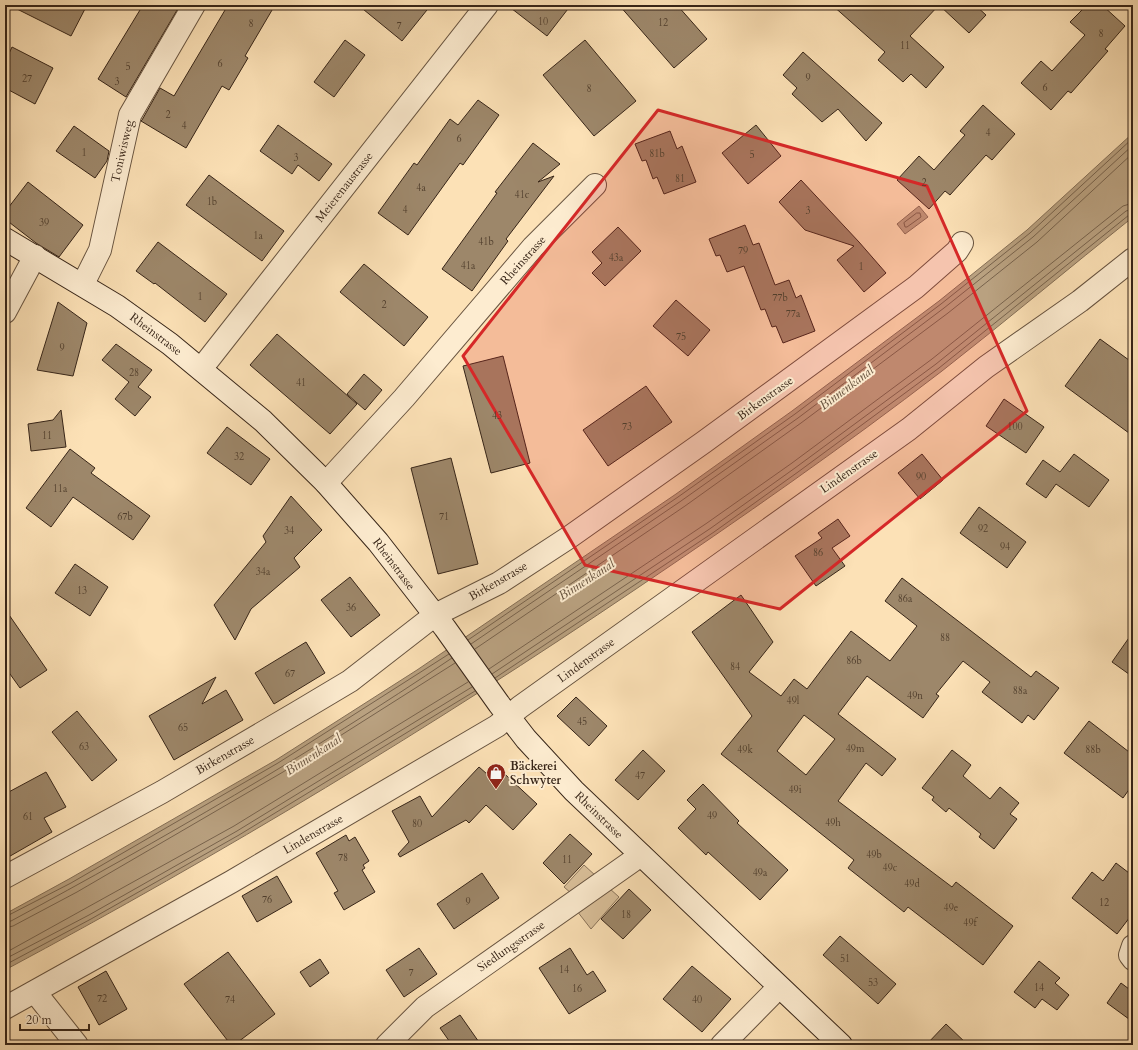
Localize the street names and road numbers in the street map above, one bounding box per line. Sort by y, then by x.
street label: Toniwisweg [107,118,137,184]
street label: Meierenaustrasse [312,149,376,225]
street label: Rheinstrasse [497,232,549,288]
street label: Rheinstrasse [127,309,185,359]
street label: Birkenstrasse [734,372,796,424]
street label: Lindenstrasse [817,445,881,497]
street label: Rheinstrasse [369,535,419,593]
street label: Birkenstrasse [466,558,530,604]
street label: Lindenstrasse [554,634,618,686]
street label: Birkenstrasse [193,732,257,778]
street label: Rheinstrasse [571,788,627,842]
street label: Lindenstrasse [280,810,346,858]
street label: Siedlungsstrasse [474,917,548,975]

